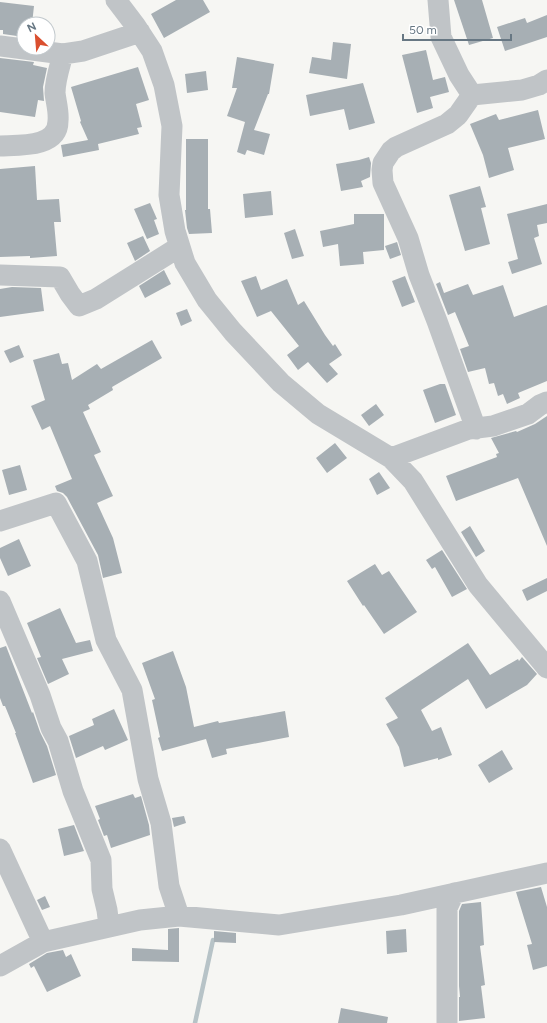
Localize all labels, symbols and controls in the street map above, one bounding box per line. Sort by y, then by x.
north arrow [16,16,56,56]
scale bar [403,16,511,42]
text: N [25,20,39,35]
text: 50 m [409,23,437,37]

